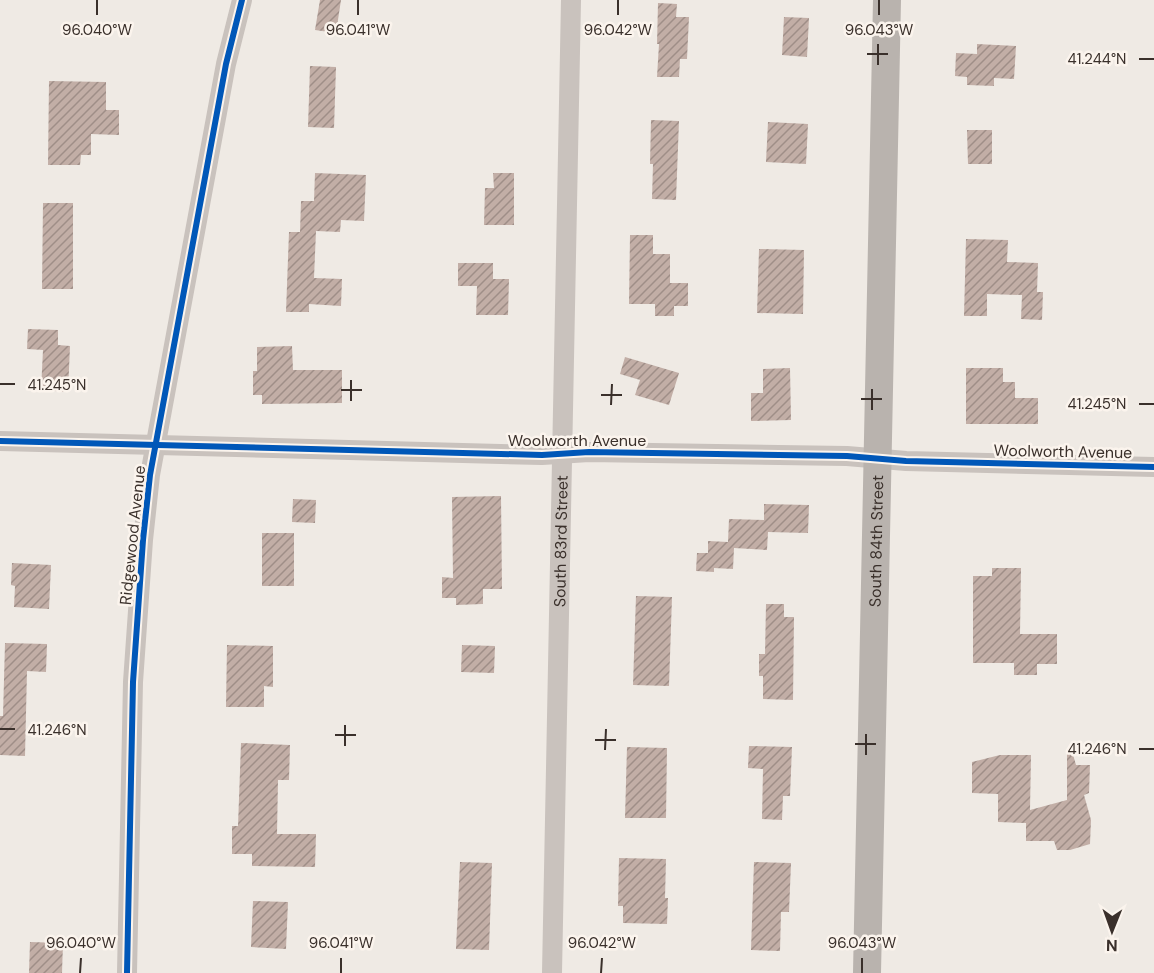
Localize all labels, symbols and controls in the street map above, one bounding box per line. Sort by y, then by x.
text: 96.040°W [62,20,132,40]
text: 96.041°W [326,20,391,40]
text: 96.042°W [584,20,653,40]
text: 96.043°W [845,20,914,40]
text: 41.244°N [1068,49,1126,69]
text: 41.245°N [28,375,86,395]
text: 41.245°N [1068,394,1126,414]
street label: Woolworth Avenue [508,430,646,451]
street label: Woolworth Avenue [994,440,1132,463]
street label: Ridgewood Avenue [115,464,150,606]
street label: South 83rd Street [549,475,573,607]
street label: South 84th Street [865,475,888,607]
text: 41.246°N [27,720,87,740]
text: 41.246°N [1067,739,1127,759]
north arrow [1082,901,1142,961]
text: 96.040°W [46,933,116,953]
text: 96.041°W [309,933,374,953]
text: 96.042°W [568,933,637,953]
text: 96.043°W [828,933,897,953]
text: N [1106,935,1118,956]

